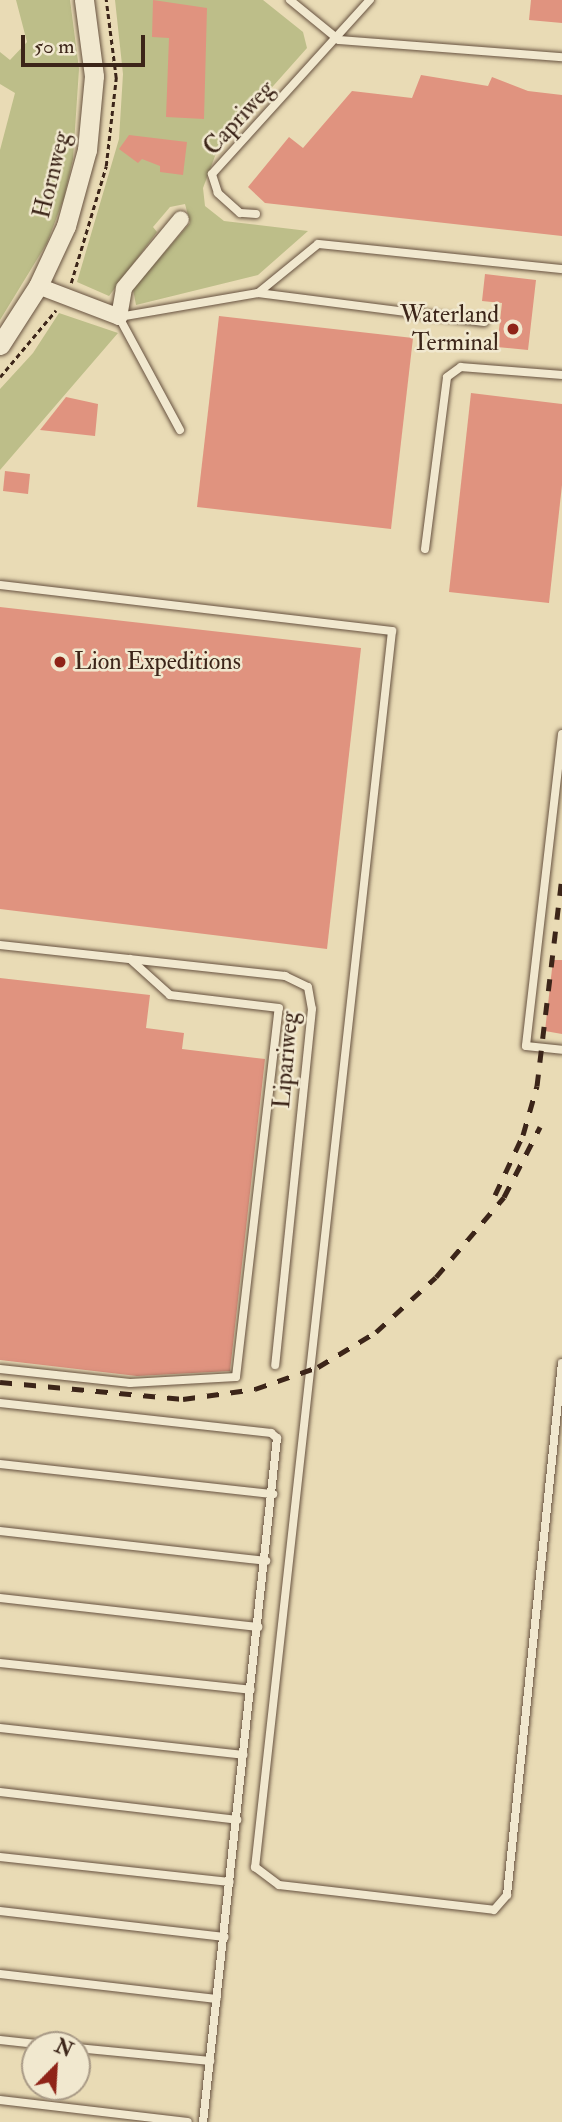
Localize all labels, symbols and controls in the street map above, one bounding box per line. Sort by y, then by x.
scale bar [24,21,149,65]
text: 50 m [34,33,75,60]
street label: Capriweg [197,75,281,161]
street label: Hornweg [27,129,77,221]
place label: Waterland Terminal [400,301,499,357]
marker: Waterland Terminal [505,321,521,337]
place label: Lion Expeditions [74,648,241,676]
marker: Lion Expeditions [52,654,68,670]
street label: Lipariweg [267,1010,305,1110]
north arrow [21,2031,91,2101]
text: N [51,2034,76,2063]

